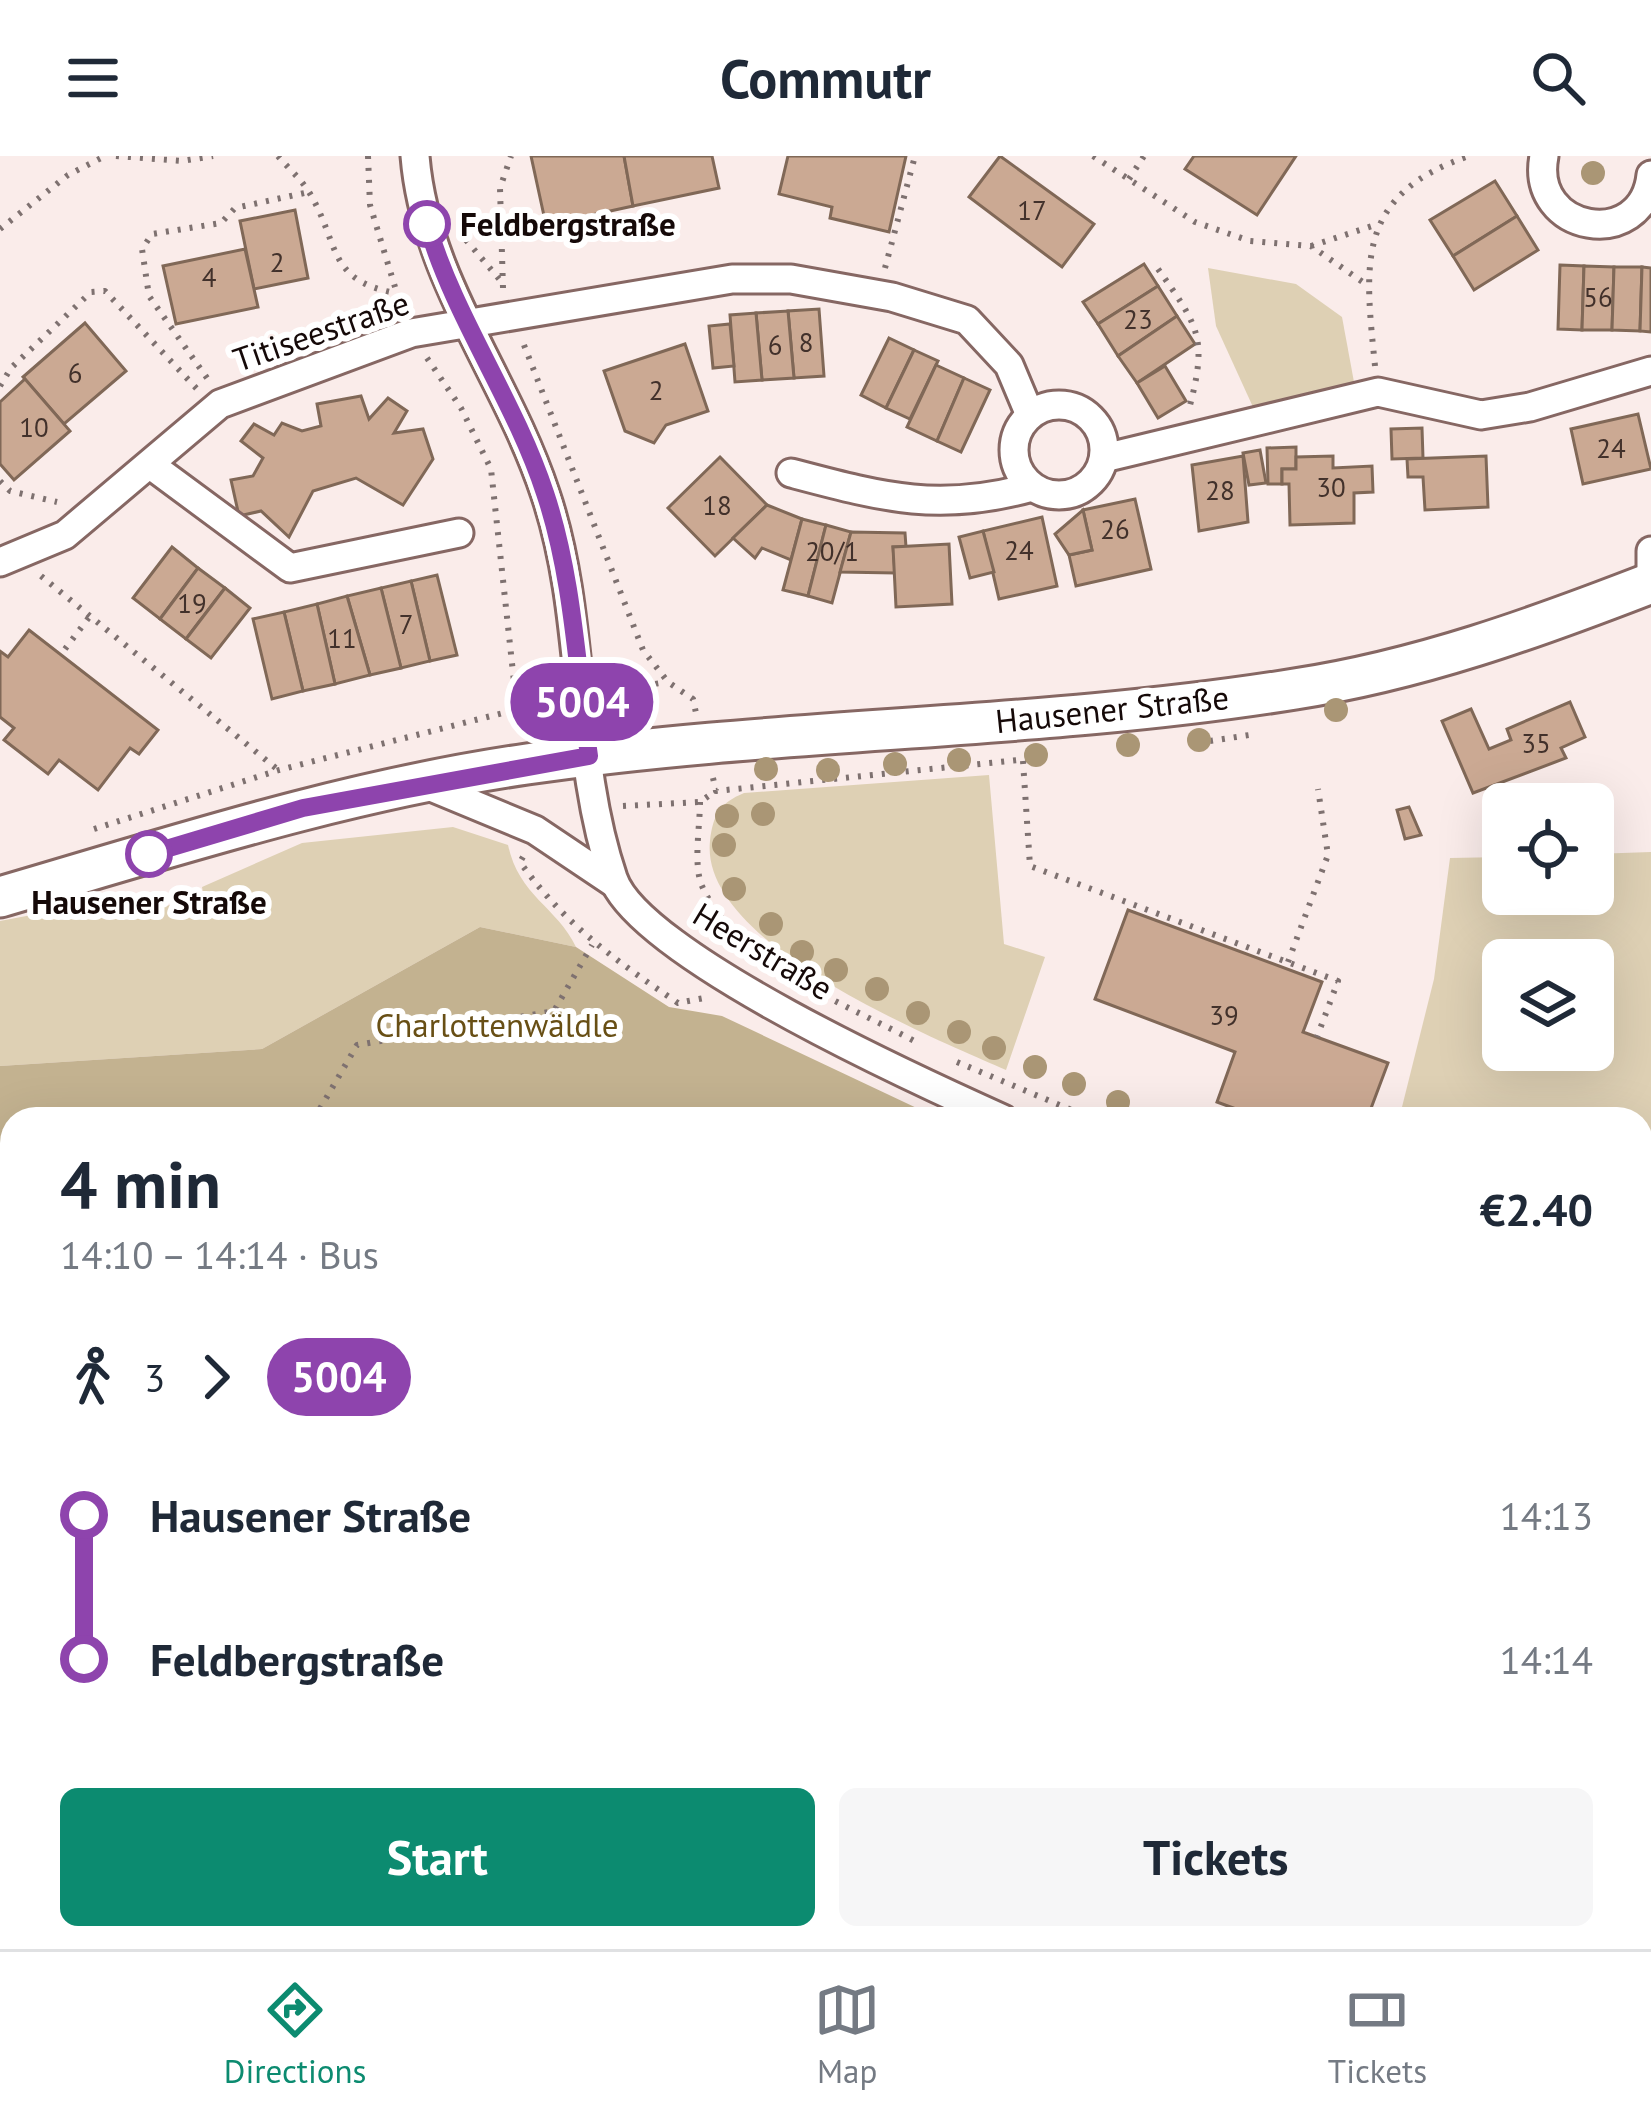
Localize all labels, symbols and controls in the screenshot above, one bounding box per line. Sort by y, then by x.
text: Commutr [720,43,931,113]
icon: menu [60,45,126,111]
icon: search [1525,45,1591,111]
house number: 17 [1017,193,1047,227]
marker: Feldbergstraße [405,202,449,246]
place label: Feldbergstraße [460,202,676,245]
house number: 2 [270,245,284,279]
house number: 4 [202,260,217,294]
street label: Titiseestraße [227,280,414,381]
house number: 56 [1583,280,1613,314]
house number: 23 [1123,302,1153,336]
house number: 8 [799,325,813,359]
house number: 6 [768,328,782,362]
house number: 6 [68,356,82,390]
house number: 2 [649,373,663,407]
house number: 10 [19,410,49,444]
house number: 24 [1596,431,1626,465]
house number: 30 [1316,470,1346,504]
house number: 28 [1205,473,1235,507]
house number: 18 [702,488,732,522]
house number: 26 [1100,512,1130,546]
house number: 24 [1004,533,1034,567]
house number: 20/1 [805,534,859,568]
house number: 19 [177,586,207,620]
house number: 7 [399,607,413,641]
house number: 11 [327,621,357,655]
line badge: 5004 [498,663,666,741]
text: 5004 [534,674,630,729]
street label: Hausener Straße [993,675,1231,742]
house number: 35 [1521,726,1551,760]
map controls [1482,783,1614,1071]
button: locate [1482,783,1614,915]
marker: Hausener Straße [127,832,171,876]
place label: Hausener Straße [31,880,267,923]
street label: Heerstraße [686,892,841,1009]
button: layers [1482,939,1614,1071]
house number: 39 [1209,998,1239,1032]
park label: Charlottenwäldle [375,1003,619,1046]
text: 4 min [60,1141,221,1226]
text: €2.40 [1480,1180,1593,1238]
text: 14:10 – 14:14 · Bus [60,1229,379,1280]
icon: walk [60,1344,126,1410]
icon: forward [183,1344,249,1410]
text: 5004 [291,1349,387,1404]
text: 3 [144,1352,165,1403]
text: Hausener Straße [150,1486,471,1544]
text: 14:13 [1499,1490,1593,1541]
text: Feldbergstraße [150,1630,444,1688]
text: 14:14 [1499,1634,1593,1685]
button: Start [60,1788,815,1926]
button: Tickets [839,1788,1593,1926]
tab: Directions [224,1977,366,2092]
tab: Map [814,1977,880,2092]
tab: Tickets [1328,1977,1427,2092]

